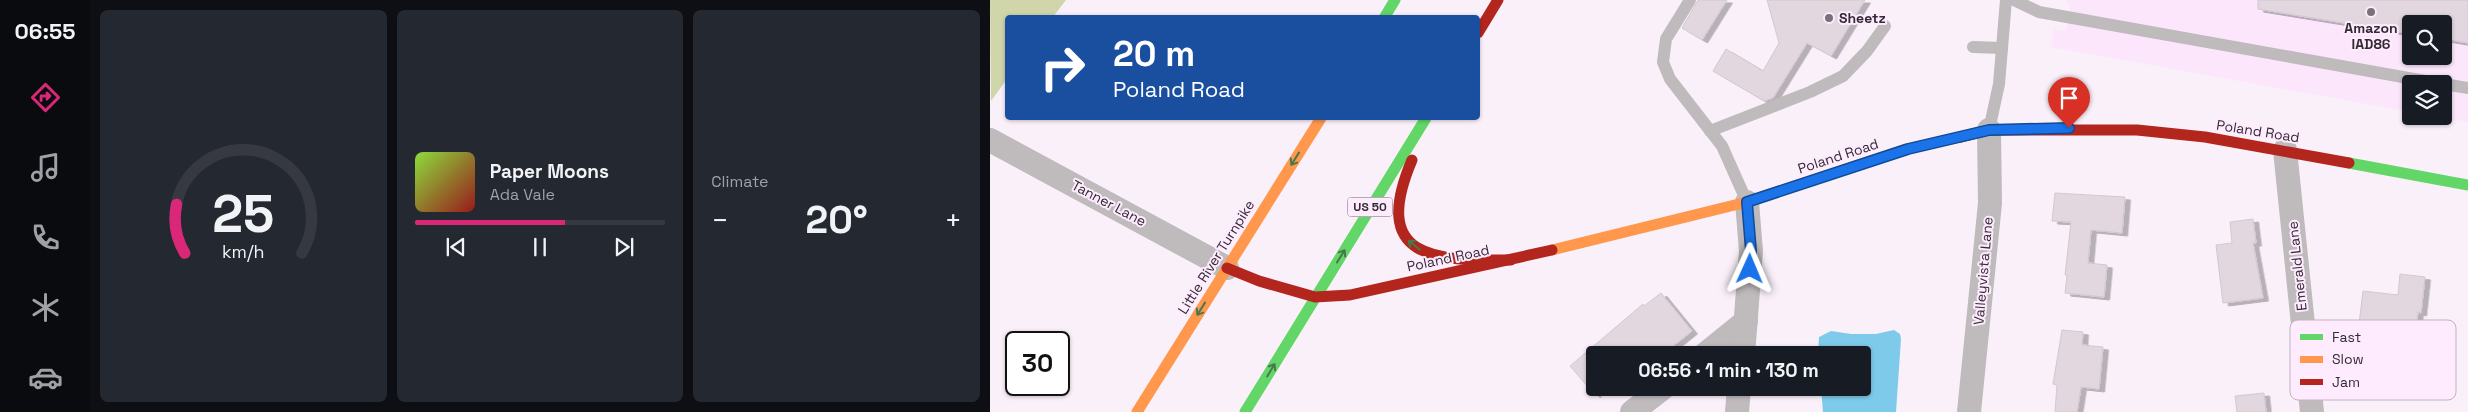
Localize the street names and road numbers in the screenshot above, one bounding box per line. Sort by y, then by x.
street label: Poland Road [2215,116,2301,146]
street label: Poland Road [1795,134,1881,178]
street label: Tanner Lane [1069,176,1149,230]
street label: Little River Turnpike [1174,197,1258,317]
road number: US 50 [1348,198,1392,216]
street label: Valleyvista Lane [1969,216,1997,326]
street label: Emerald Lane [2283,220,2311,312]
street label: Poland Road [1405,240,1491,276]

